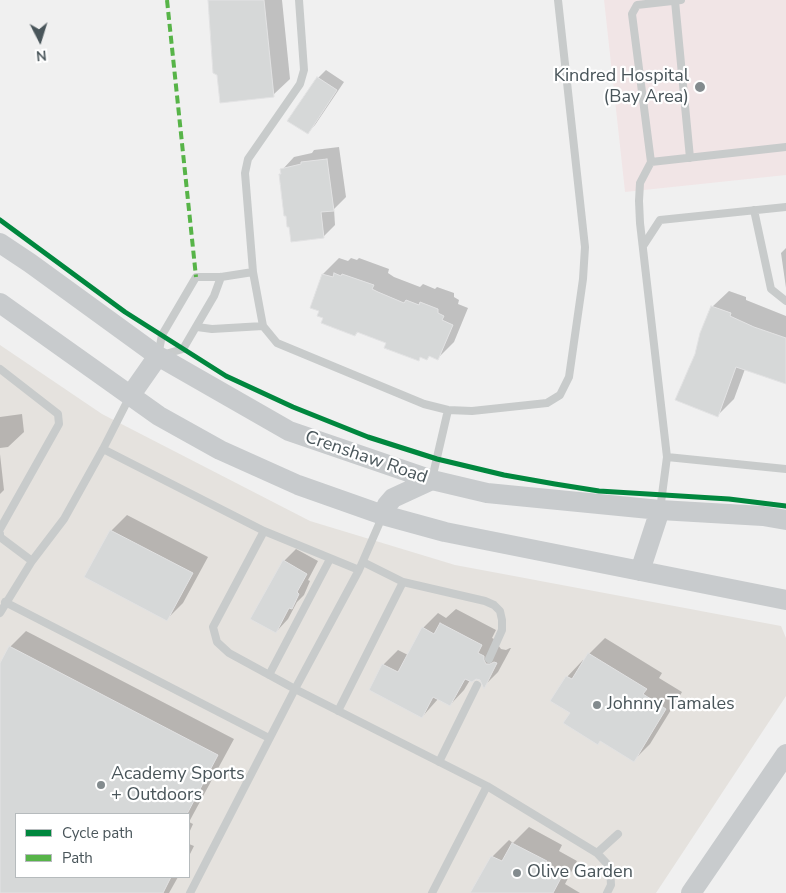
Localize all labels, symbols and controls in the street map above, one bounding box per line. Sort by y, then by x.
north arrow [15,15,65,65]
text: N [35,46,47,65]
place label: Kindred Hospital (Bay Area) [554,66,689,108]
marker: Kindred Hospital (Bay Area) [693,80,707,94]
street label: Crenshaw Road [302,427,430,489]
place label: Johnny Tamales [607,694,735,716]
marker: Johnny Tamales [591,699,603,711]
place label: Academy Sports + Outdoors [111,764,245,806]
marker: Academy Sports + Outdoors [95,779,107,791]
legend [15,813,190,878]
text: Cycle path [62,823,133,843]
text: Path [62,848,93,868]
place label: Olive Garden [527,862,633,884]
marker: Olive Garden [511,867,523,879]

